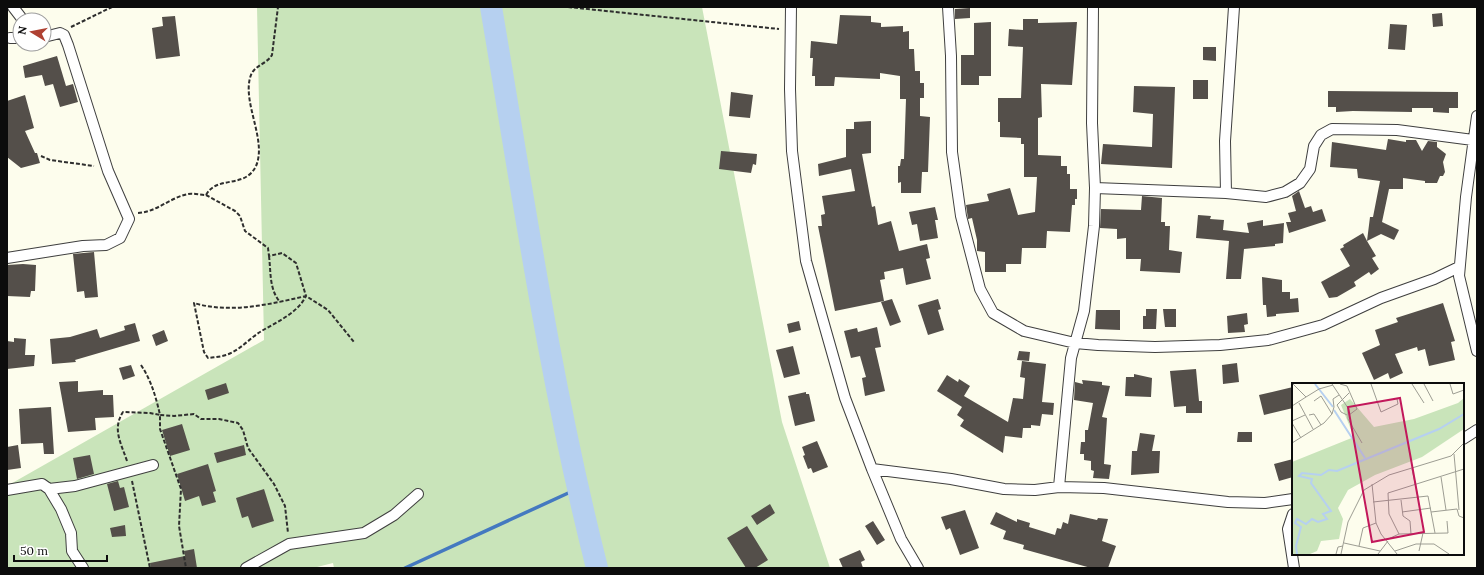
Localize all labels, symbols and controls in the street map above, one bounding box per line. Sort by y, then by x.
north arrow [12,12,52,52]
text: N [15,24,30,36]
inset map [1292,383,1464,555]
scale bar [14,537,107,563]
text: 50 m [20,543,48,558]

